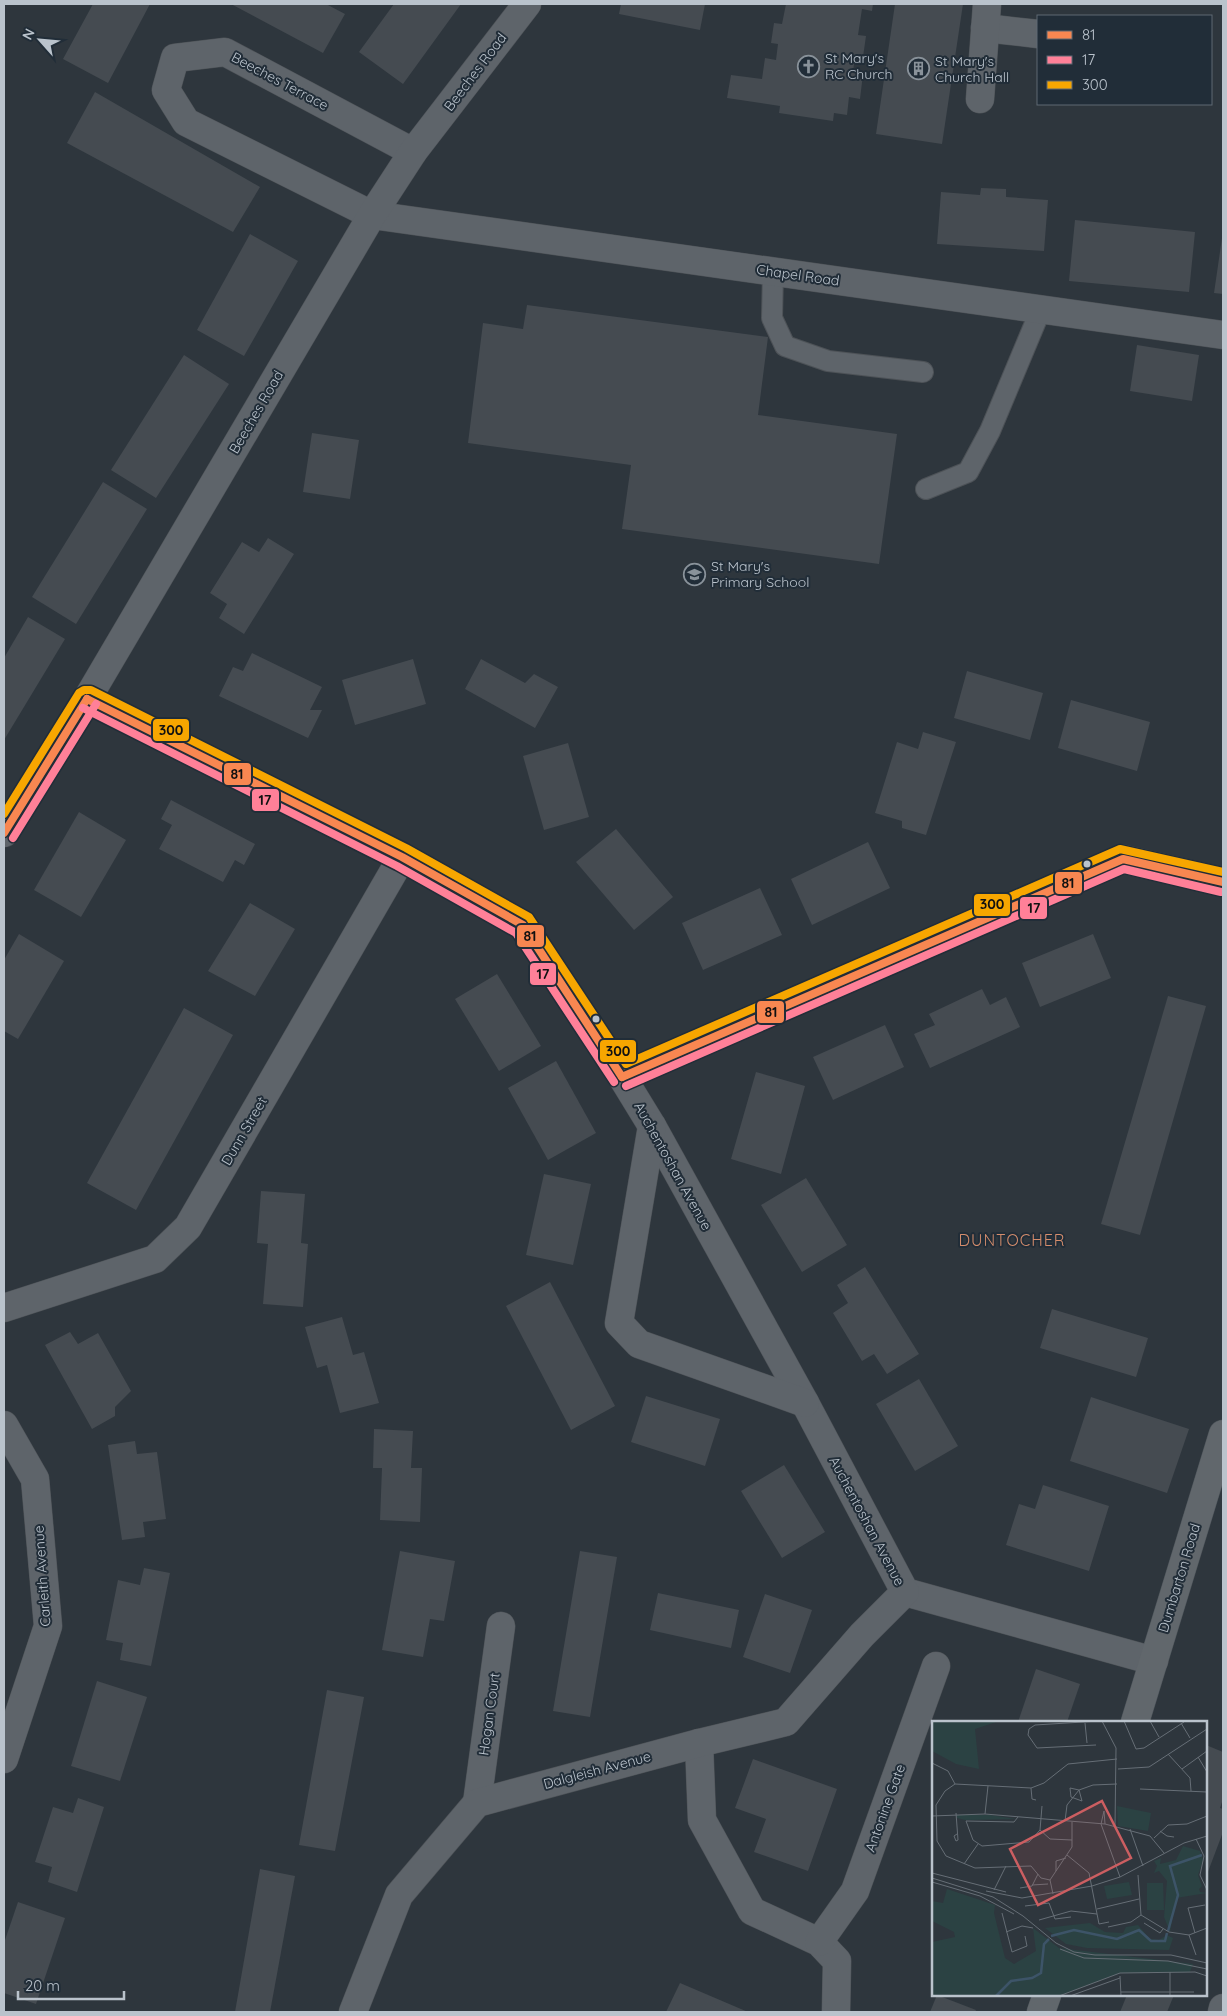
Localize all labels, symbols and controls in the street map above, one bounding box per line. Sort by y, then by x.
north arrow [15,15,65,65]
legend [1037,15,1212,105]
text: N [18,25,39,43]
text: 81 [1082,25,1096,44]
street label: Beeches Road [440,29,510,115]
street label: Beeches Terrace [228,48,332,114]
place label: St Mary's RC Church [825,49,893,83]
text: 17 [1082,50,1096,69]
place label: St Mary's Church Hall [935,52,1009,86]
church icon: St Mary's RC Church [797,54,821,78]
building icon: St Mary's Church Hall [907,57,931,81]
text: 300 [1082,75,1108,94]
street label: Chapel Road [755,260,841,290]
street label: Beeches Road [225,367,287,457]
place label: St Mary's Primary School [711,557,809,591]
school or university icon: St Mary's Primary School [683,562,707,586]
line badge: 300 [152,718,190,742]
text: 300 [159,721,184,739]
line badge: 81 [223,762,252,786]
text: 81 [230,765,244,783]
line badge: 17 [251,788,280,812]
text: 17 [258,791,272,809]
unlabelled marker [1082,859,1092,869]
line badge: 81 [1054,871,1083,895]
text: 81 [1061,874,1075,892]
line badge: 300 [973,893,1011,917]
text: 300 [980,895,1005,913]
line badge: 17 [1019,896,1048,920]
text: 17 [1027,899,1041,917]
line badge: 81 [516,924,545,948]
text: 81 [523,927,537,945]
line badge: 17 [529,962,557,986]
text: 17 [536,965,550,983]
line badge: 81 [756,1000,785,1024]
text: 81 [764,1003,778,1021]
unlabelled marker [591,1014,601,1024]
line badge: 300 [599,1039,637,1063]
text: 300 [606,1042,631,1060]
street label: Dunn Street [217,1093,271,1169]
street label: Auchentoshan Avenue [630,1099,716,1233]
district label: DUNTOCHER [959,1230,1065,1250]
street label: Auchentoshan Avenue [825,1453,909,1589]
street label: Dumbarton Road [1154,1521,1204,1635]
street label: Carleith Avenue [29,1525,55,1627]
street label: Hogan Court [474,1671,504,1757]
inset map [932,1721,1207,1996]
street label: Dalgleish Avenue [541,1747,653,1793]
street label: Antonine Gate [861,1762,909,1854]
scale bar [18,1968,124,2000]
text: 20 m [25,1976,60,1995]

